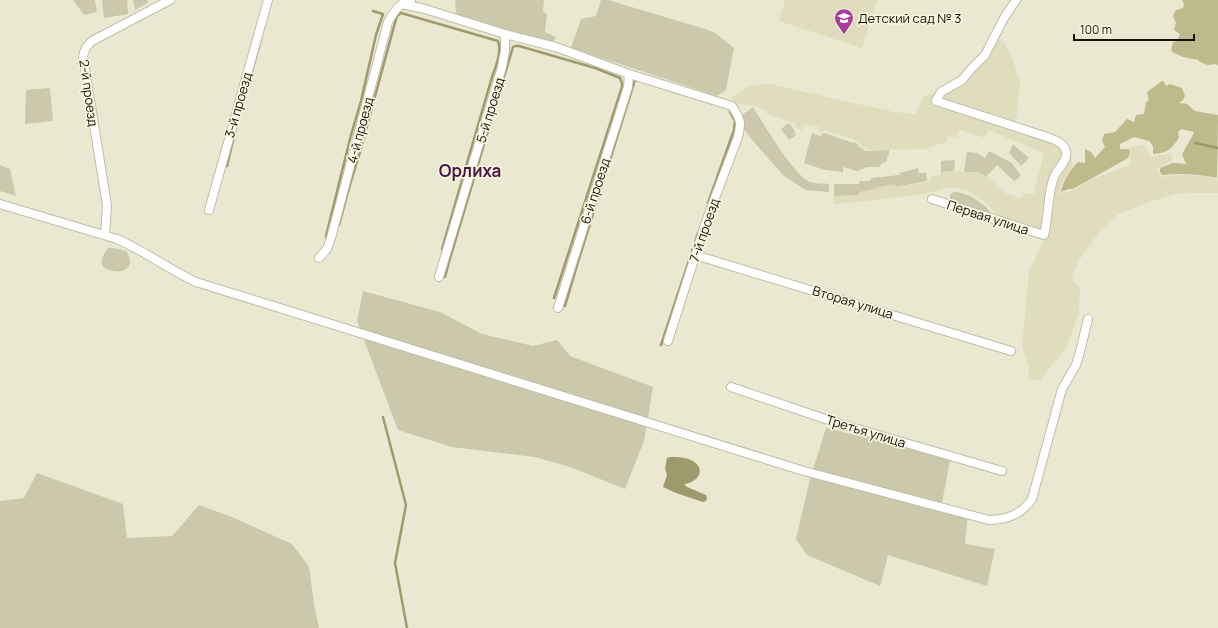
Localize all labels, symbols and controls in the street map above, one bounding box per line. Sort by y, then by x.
school or university icon: Детский сад № 3 [833,7,855,35]
place label: Детский сад № 3 [858,9,962,27]
scale bar [1074,16,1194,42]
text: 100 m [1080,21,1112,38]
street label: 2-й проезд [75,58,103,128]
street label: 3-й проезд [220,70,256,140]
street label: 5-й проезд [472,75,509,145]
street label: 4-й проезд [343,95,377,165]
street label: 6-й проезд [576,156,614,226]
district label: Орлиха [439,159,501,182]
street label: Первая улица [945,195,1031,239]
street label: 7-й проезд [685,196,723,264]
street label: Вторая улица [810,281,896,323]
street label: Третья улица [824,410,908,452]

